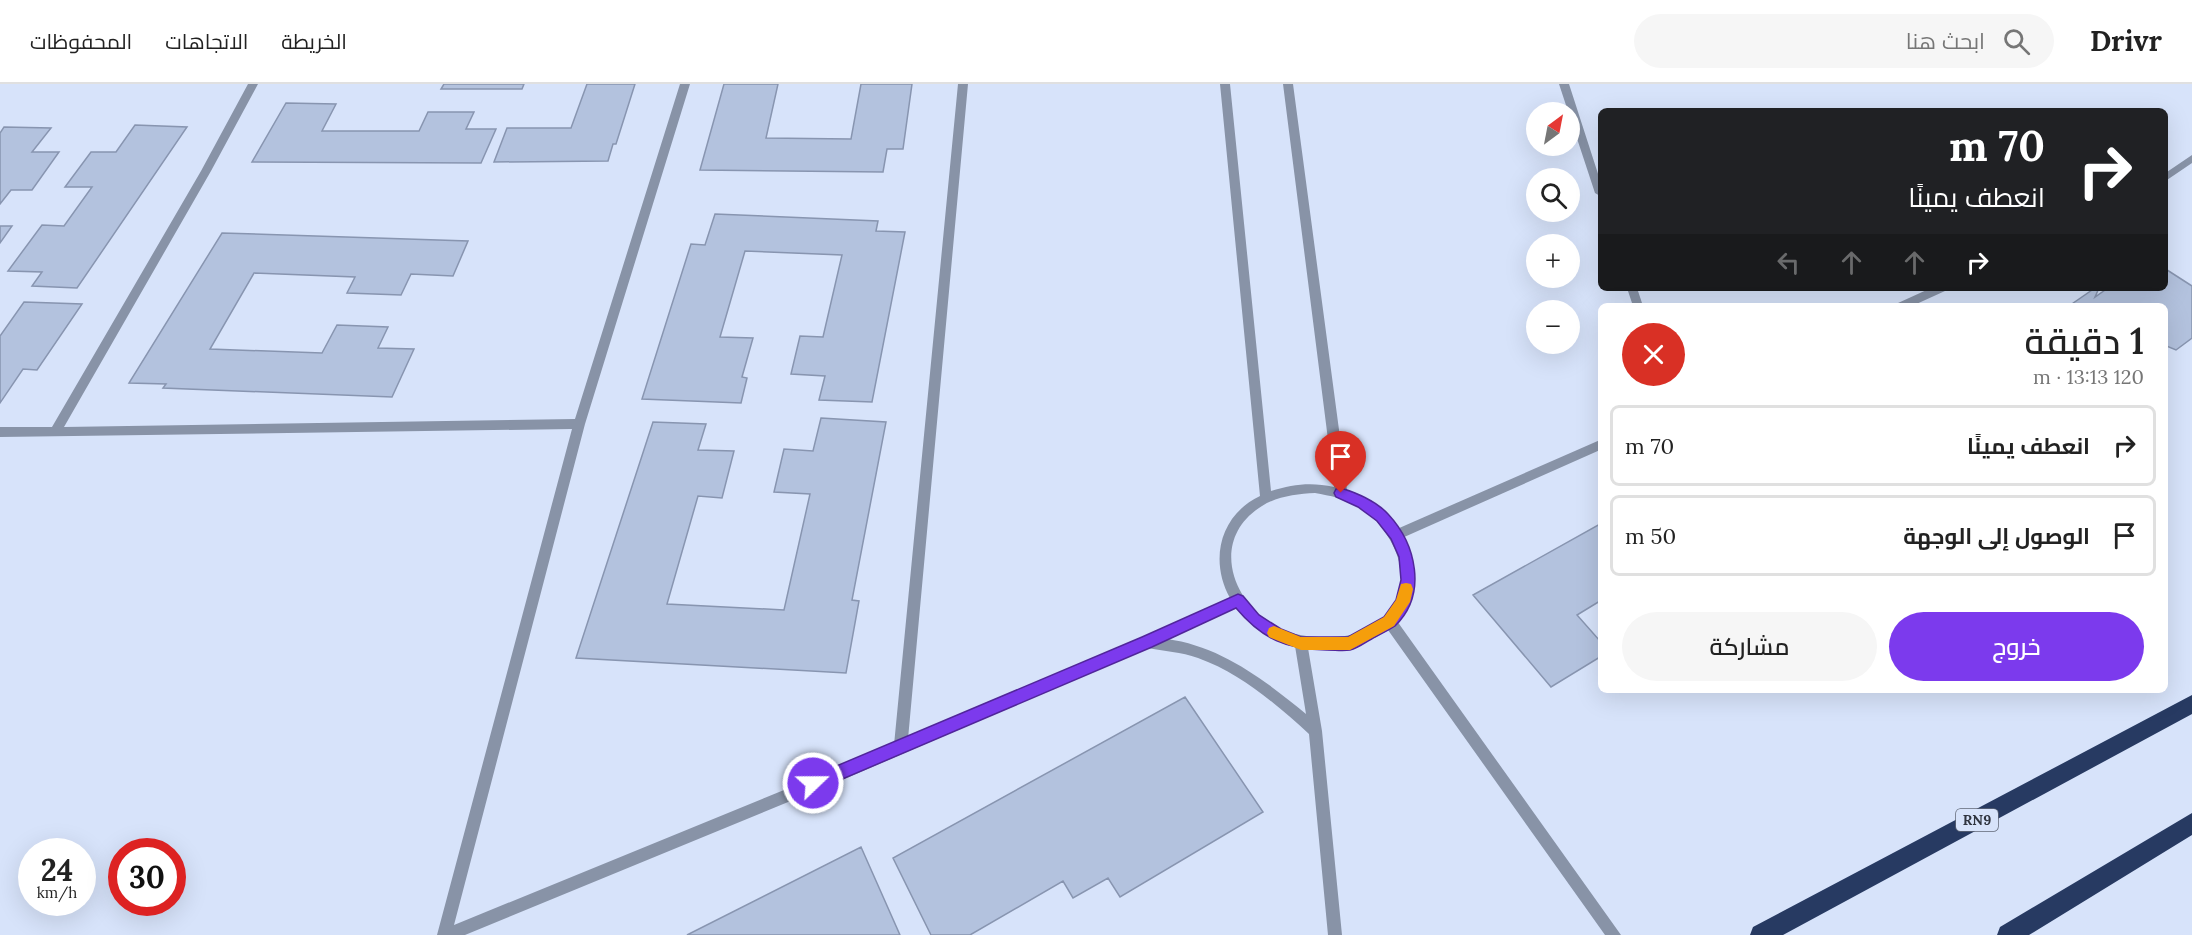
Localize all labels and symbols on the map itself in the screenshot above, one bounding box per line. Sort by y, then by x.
north arrow [1526,102,1580,156]
pin [1315,431,1366,493]
position arrow [781,751,845,815]
road number: RN9 [1956,809,1998,831]
speed limit sign: 30 [108,838,186,916]

